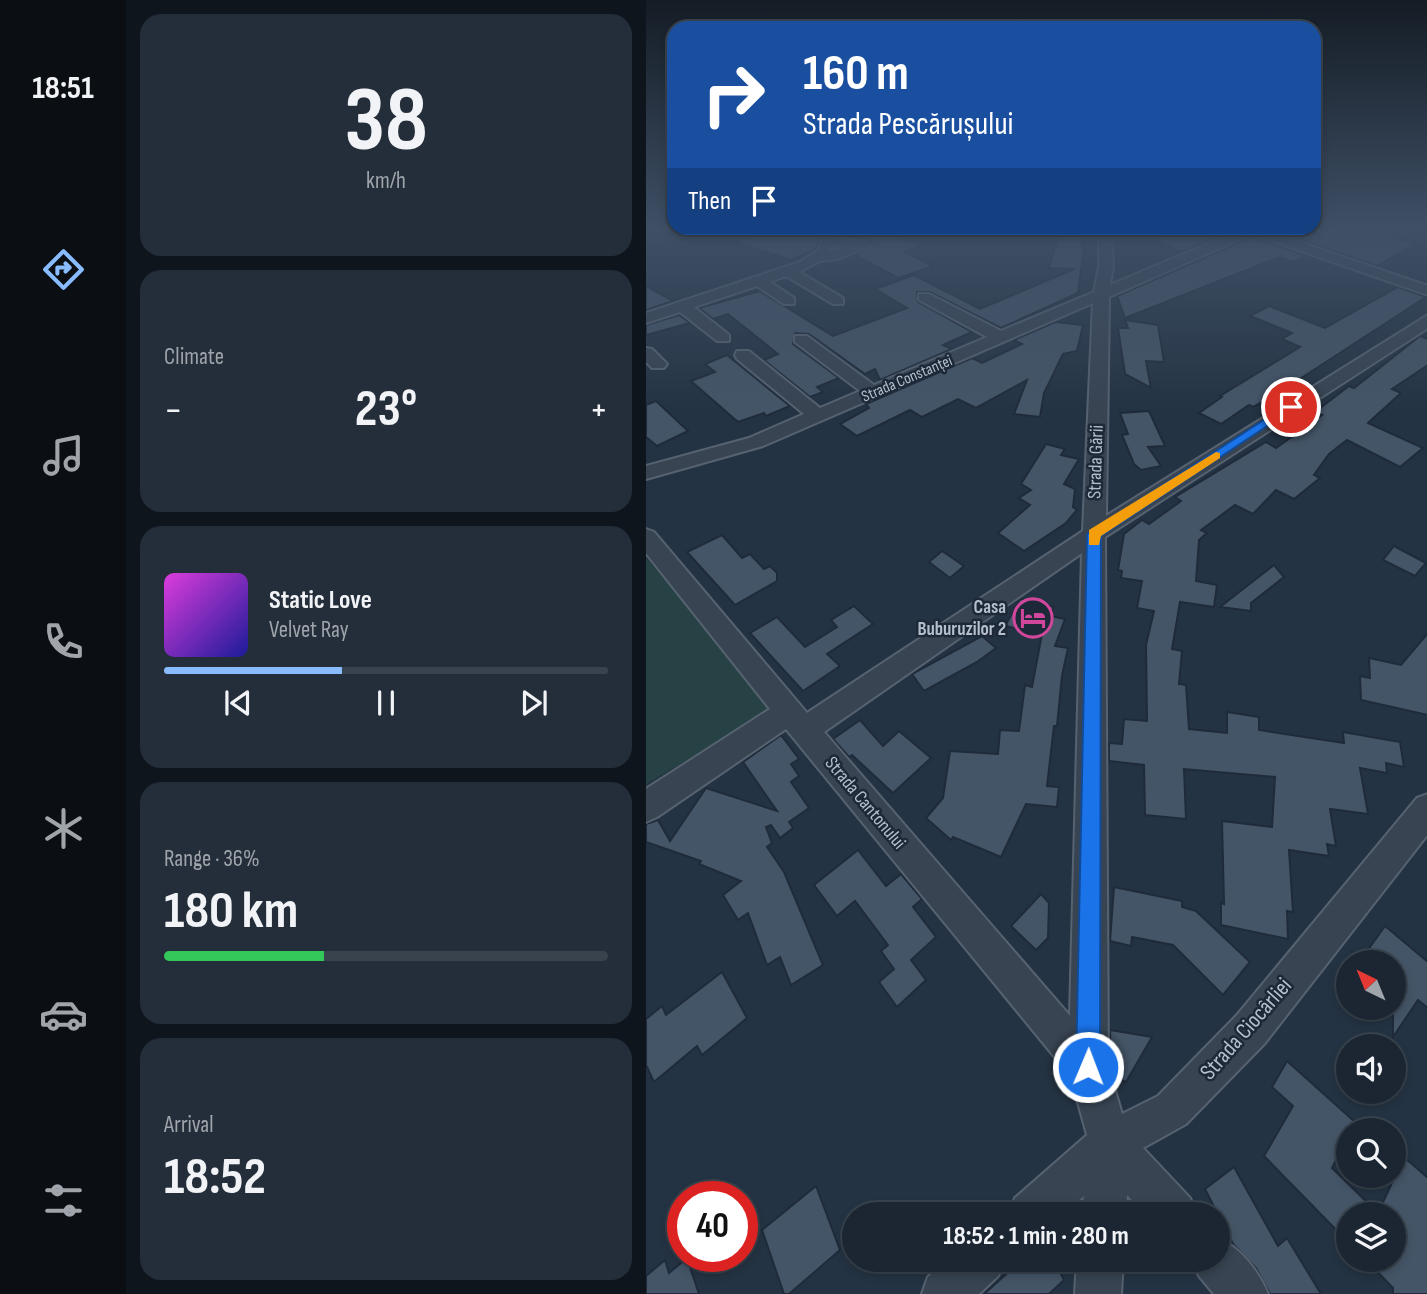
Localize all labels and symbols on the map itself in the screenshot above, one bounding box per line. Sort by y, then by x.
street label: Strada Constanței [859,351,955,407]
pin [1261,377,1321,437]
street label: Strada Gării [1083,425,1109,499]
place label: Casa Buburuzilor 2 [917,596,1006,641]
hotel icon: Casa Buburuzilor 2 [1012,597,1054,639]
street label: Strada Cantonului [820,752,910,854]
north arrow [1336,950,1406,1020]
street label: Strada Ciocârliei [1194,972,1298,1086]
position arrow [1051,1030,1125,1104]
speed limit sign: 40 [667,1181,758,1272]

